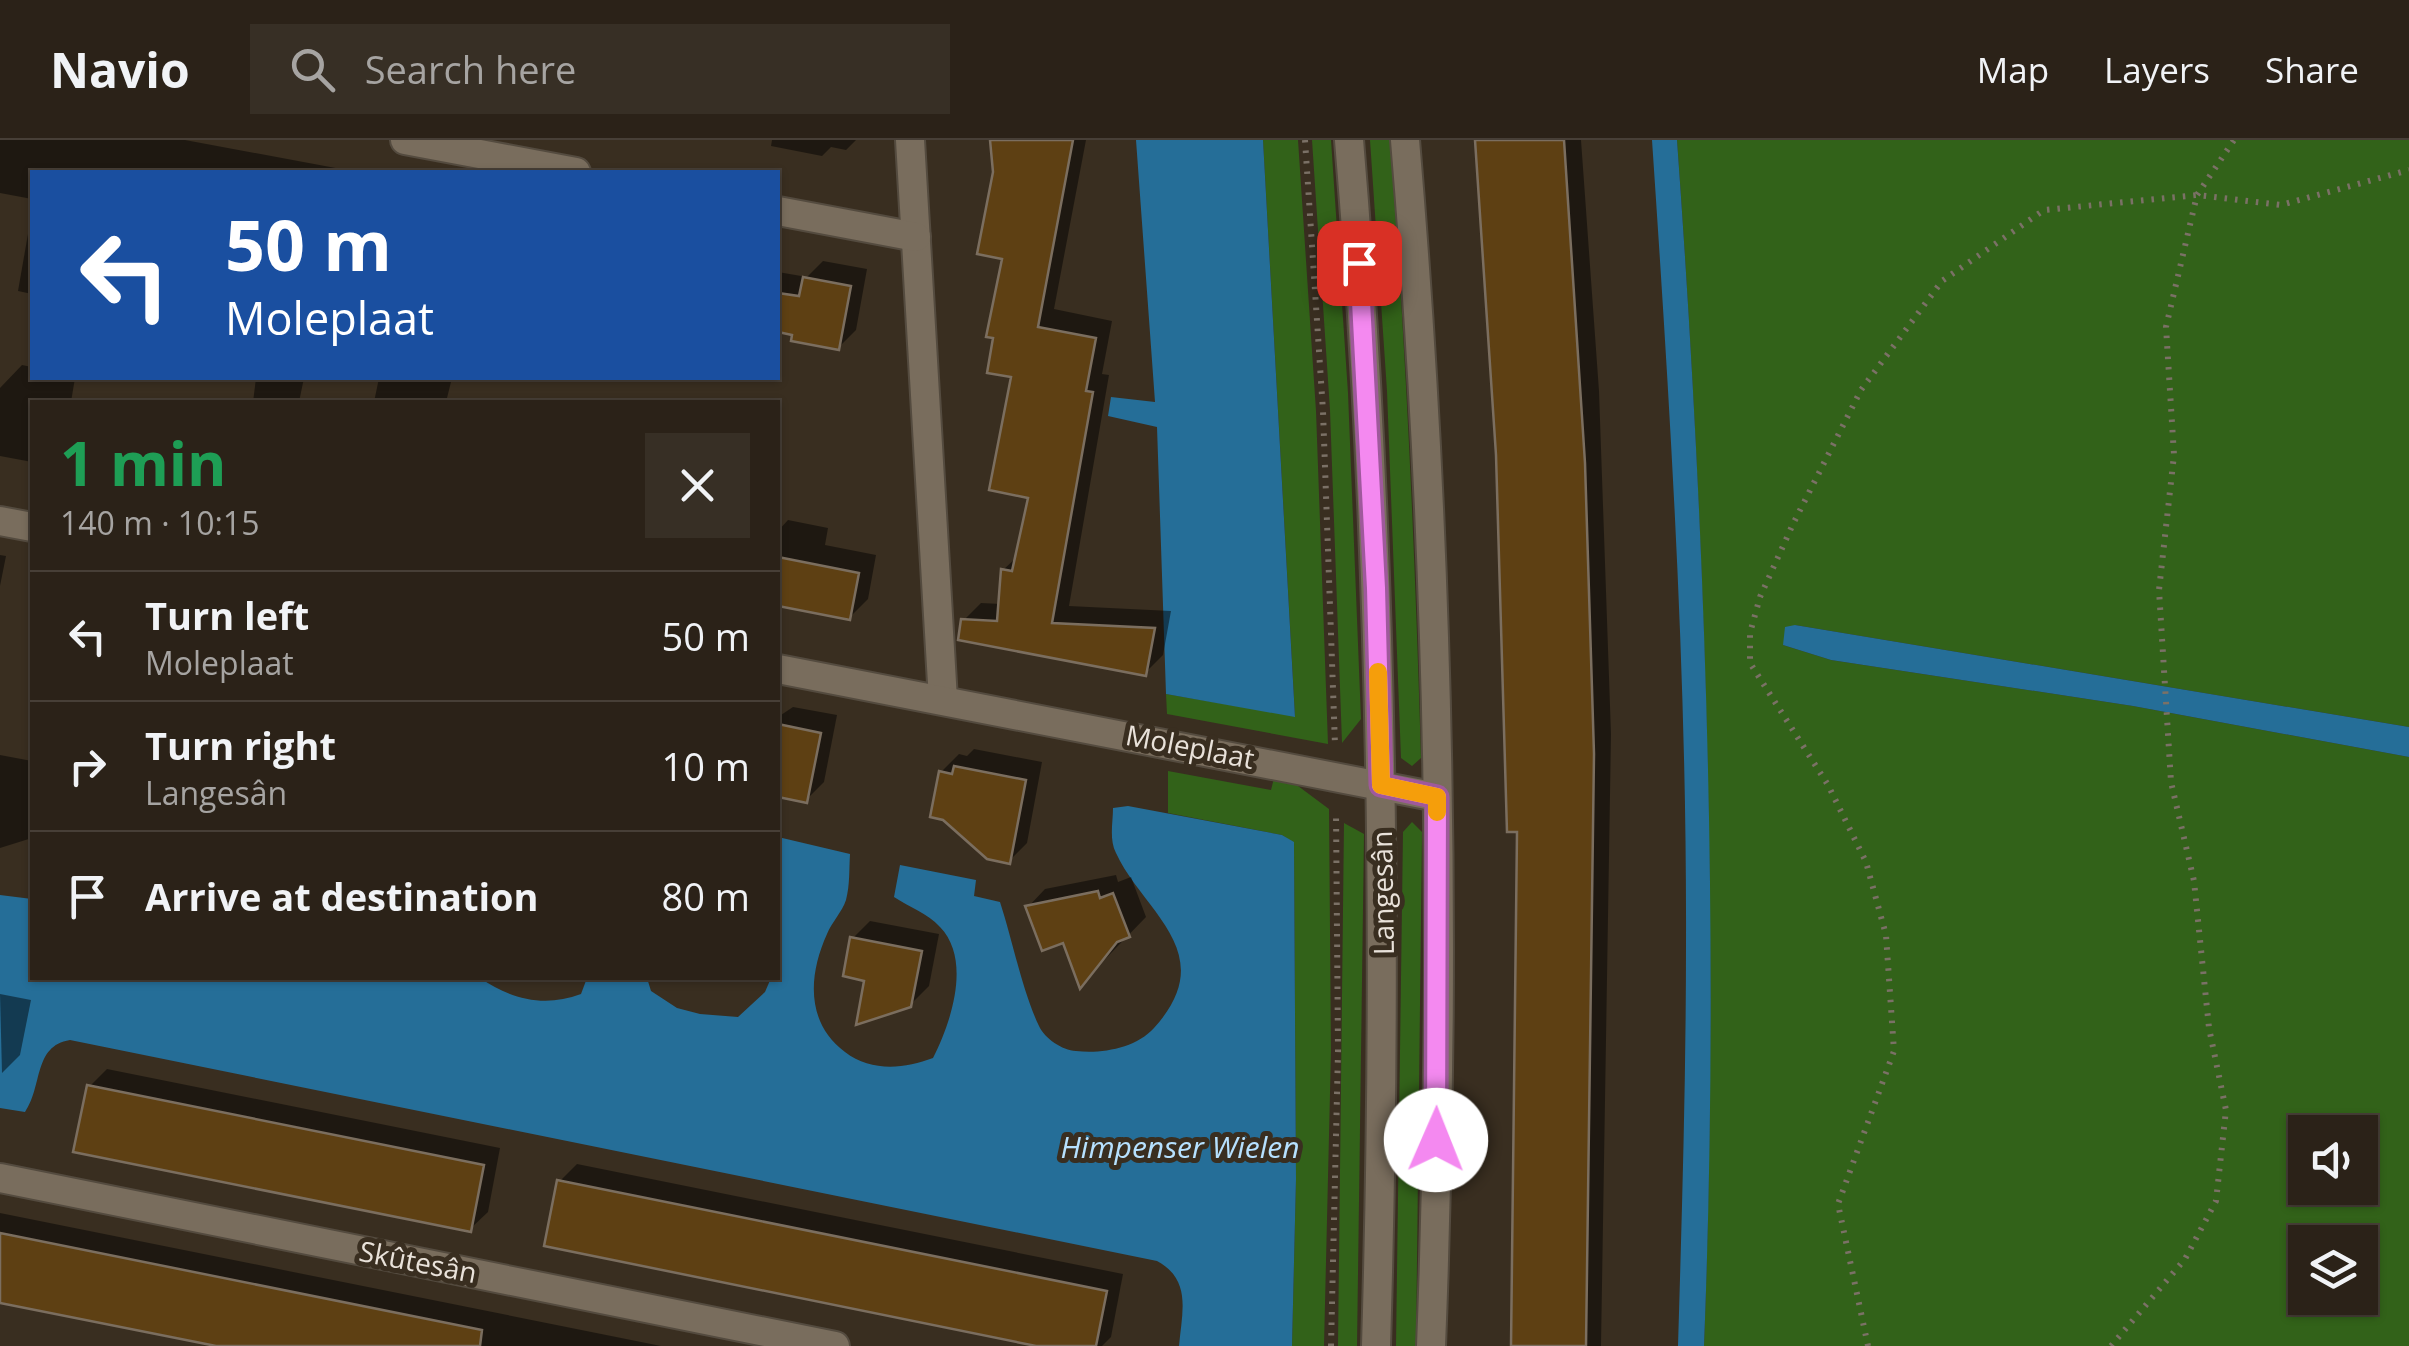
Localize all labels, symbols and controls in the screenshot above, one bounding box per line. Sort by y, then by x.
search box [250,24,950,114]
text: Navio [50,37,190,102]
icon: search [285,42,340,97]
text: Search here [365,43,576,95]
text: Map [1977,46,2049,93]
text: Layers [2104,46,2210,93]
text: Share [2265,46,2359,93]
text: 50 m [225,196,392,292]
icon: left [60,210,190,340]
pin [1317,221,1402,306]
icon: arrive [1332,236,1387,291]
text: Moleplaat [225,287,434,348]
text: 1 min [60,422,227,504]
button: close [645,433,750,538]
text: 140 m · 10:15 [60,501,259,544]
text: Turn left [145,589,309,641]
icon: left [60,609,115,664]
text: 50 m [661,610,750,662]
text: Moleplaat [145,641,294,684]
street label: Moleplaat [1123,715,1258,777]
text: Turn right [145,719,336,771]
icon: right [60,739,115,794]
text: 10 m [661,740,750,792]
text: Langesân [145,771,287,814]
street label: Langesân [1362,831,1402,956]
icon: arrive [60,869,115,924]
text: Arrive at destination [145,870,539,922]
text: 80 m [661,870,750,922]
position arrow [1384,1088,1488,1192]
map controls [2288,1115,2378,1315]
button: sound [2288,1115,2378,1205]
water label: Himpenser Wielen [1060,1126,1300,1167]
button: layers [2288,1225,2378,1315]
street label: Skûtesân [356,1231,480,1291]

